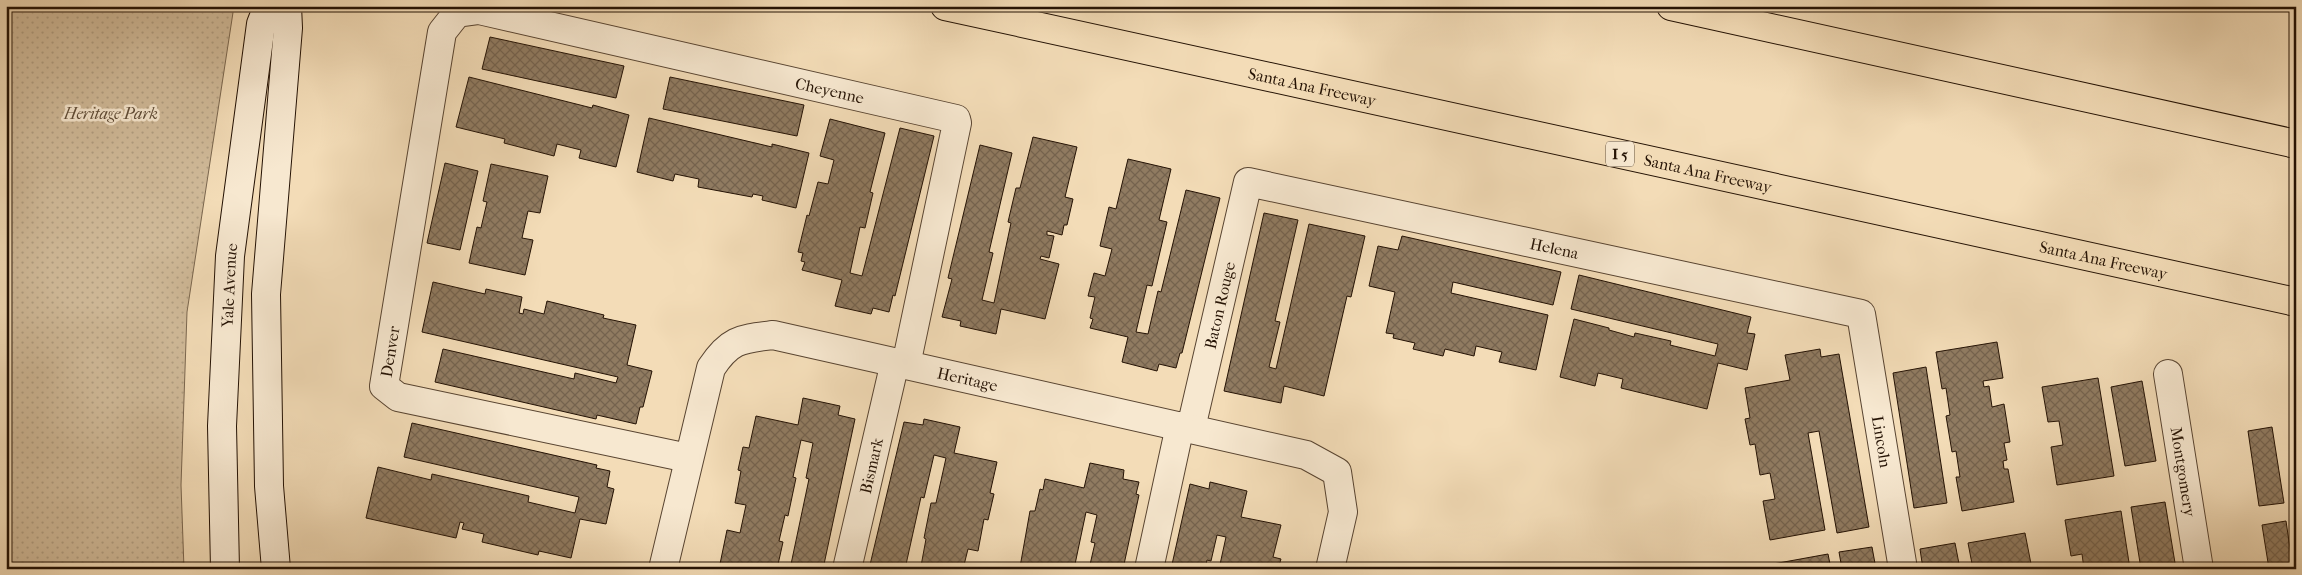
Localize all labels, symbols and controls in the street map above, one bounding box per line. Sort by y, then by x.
street label: Santa Ana Freeway [1247,63,1378,110]
street label: Cheyenne [794,73,866,107]
park label: Heritage Park [63,104,158,123]
road number: I 5 [1606,142,1634,166]
street label: Santa Ana Freeway [1642,150,1774,196]
street label: Helena [1528,234,1581,263]
street label: Santa Ana Freeway [2038,237,2170,283]
street label: Yale Avenue [217,242,241,329]
street label: Baton Rouge [1200,260,1239,351]
street label: Denver [376,324,403,379]
street label: Heritage [935,363,1000,395]
street label: Lincoln [1868,414,1896,470]
street label: Montgomery [2167,426,2200,518]
street label: Bismark [855,435,887,495]

